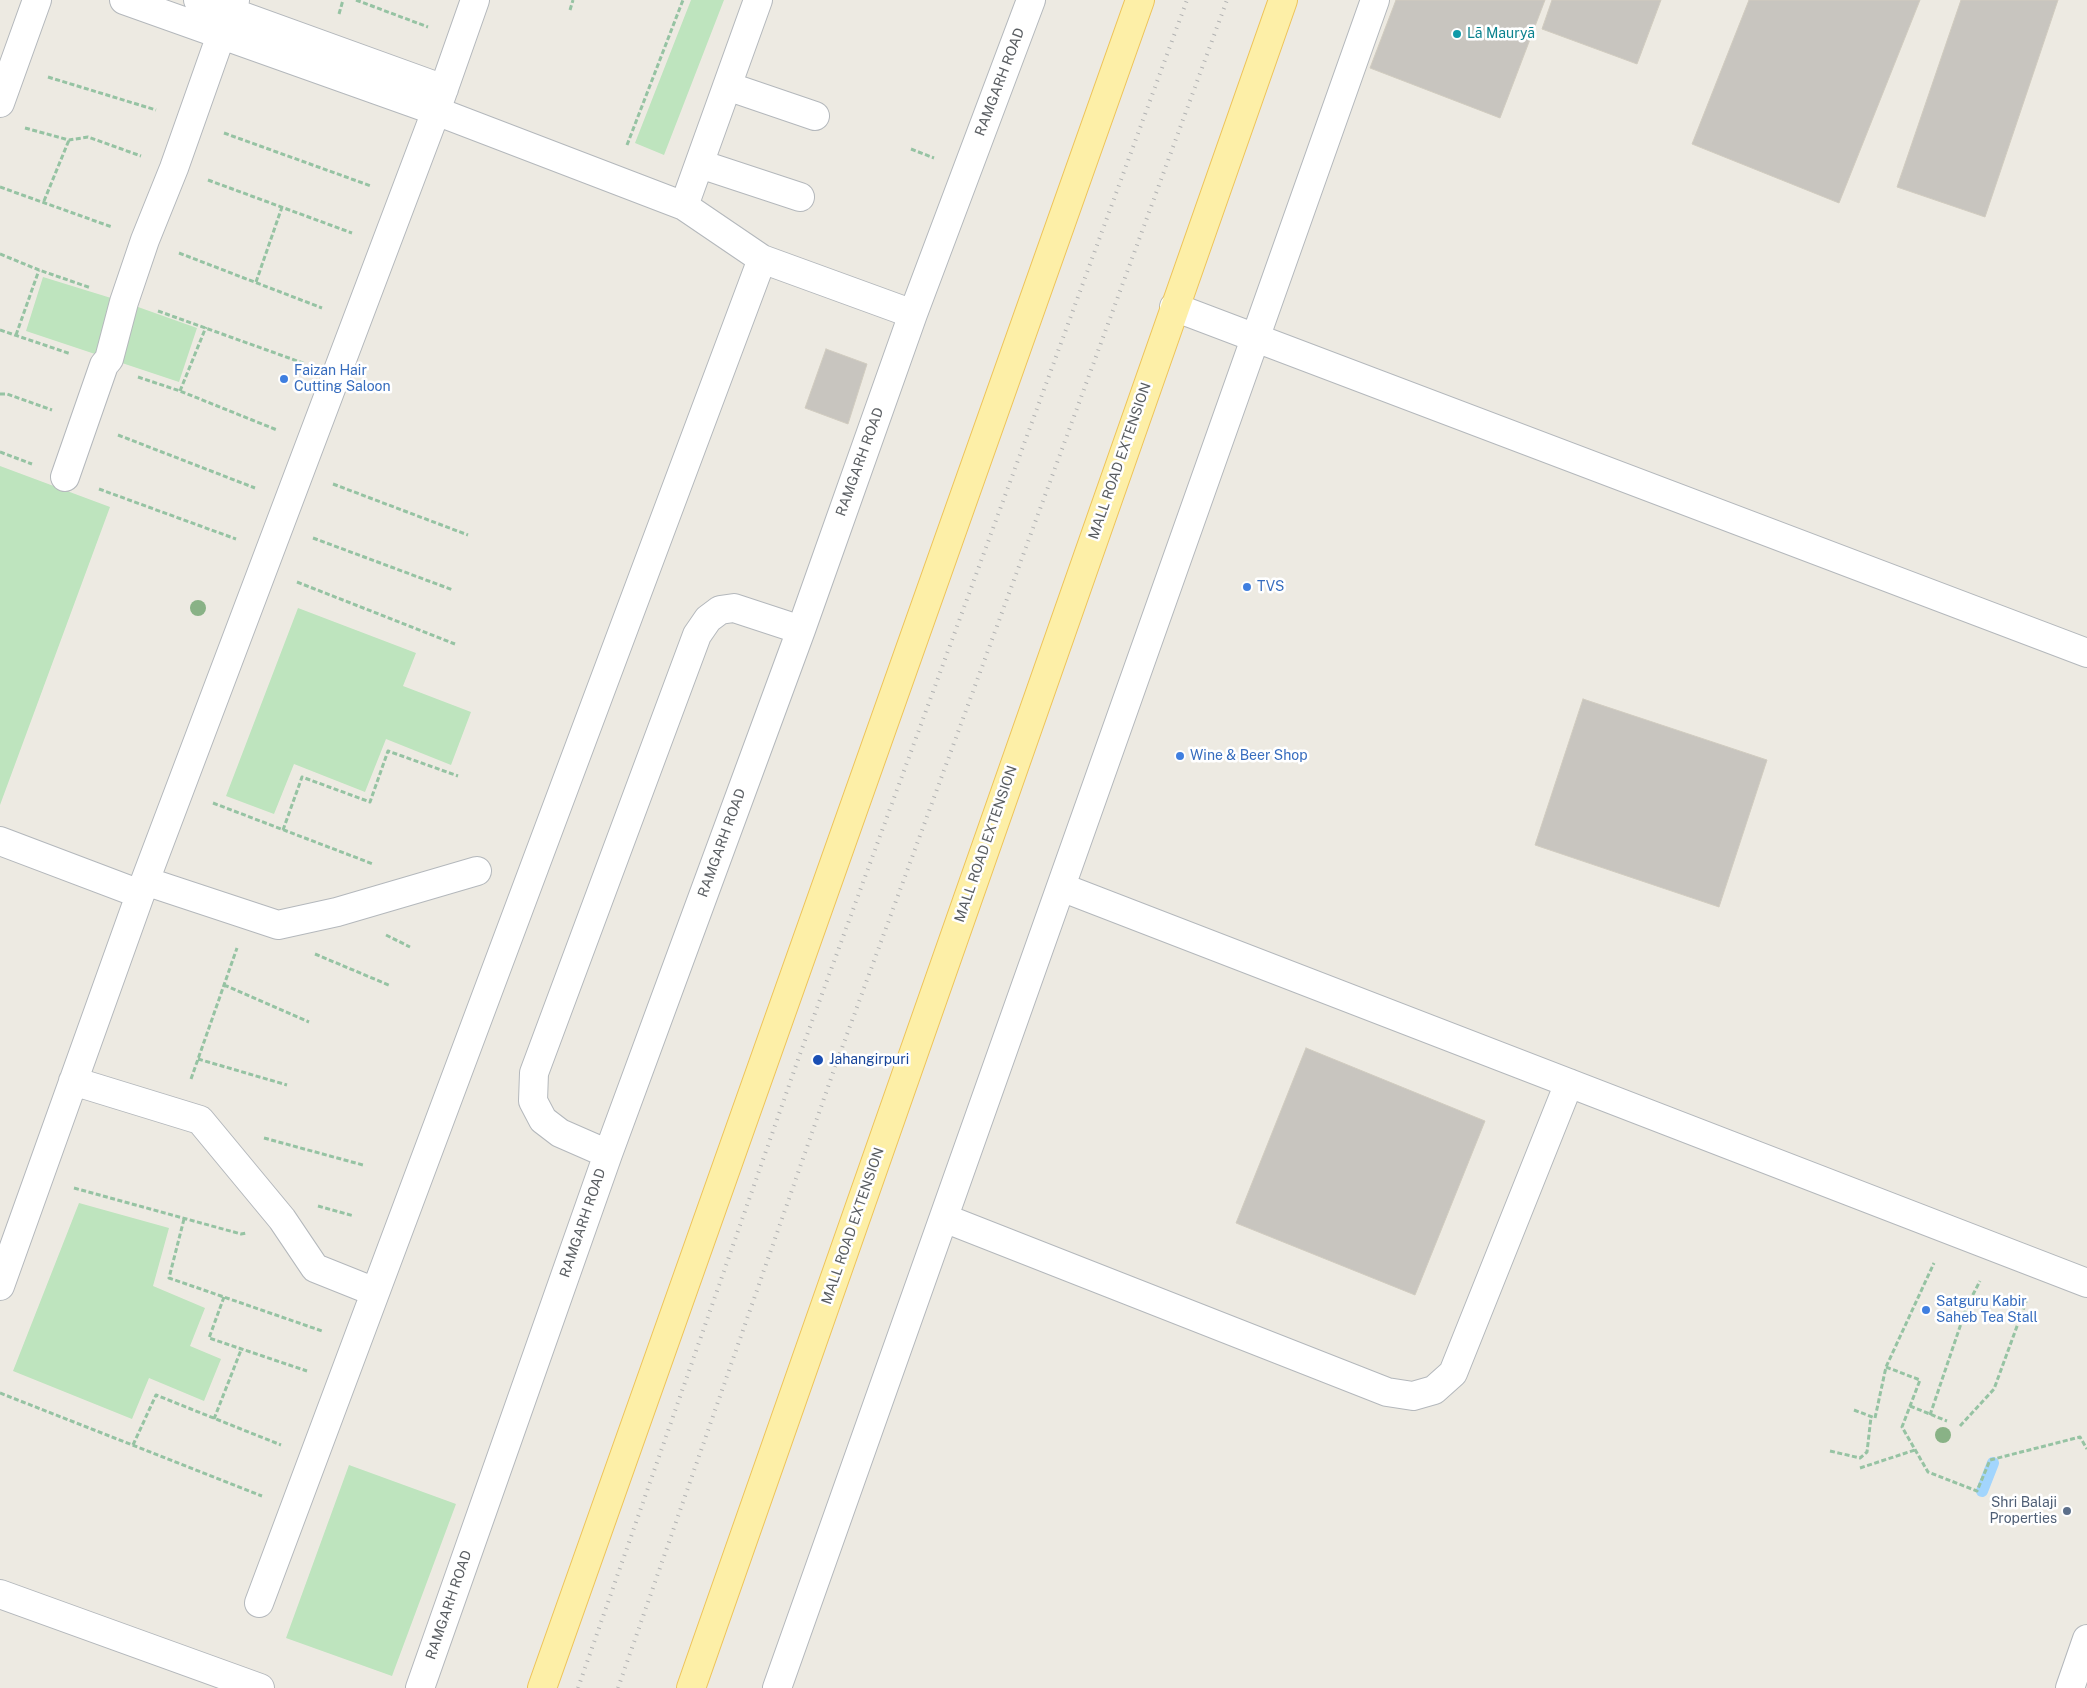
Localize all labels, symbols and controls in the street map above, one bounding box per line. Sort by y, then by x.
street label: RAMGARH ROAD [972,26,1028,138]
place label: Lā Mauryā [1467,26,1535,42]
marker: Lā Mauryā [1451,28,1463,40]
place label: Faizan Hair Cutting Saloon [294,363,391,396]
marker: Faizan Hair Cutting Saloon [278,373,290,385]
street label: MALL ROAD EXTENSION [1085,380,1155,542]
street label: RAMGARH ROAD [833,405,887,519]
place label: TVS [1257,579,1284,595]
marker: TVS [1241,581,1253,593]
place label: Wine & Beer Shop [1190,748,1308,764]
marker: Wine & Beer Shop [1174,750,1186,762]
street label: MALL ROAD EXTENSION [951,763,1021,925]
street label: RAMGARH ROAD [695,786,749,900]
place label: Jahangirpuri [829,1052,909,1068]
marker: Jahangirpuri [811,1053,825,1067]
street label: MALL ROAD EXTENSION [818,1145,888,1307]
street label: RAMGARH ROAD [556,1166,610,1280]
place label: Satguru Kabir Saheb Tea Stall [1936,1294,2038,1326]
marker: Satguru Kabir Saheb Tea Stall [1920,1304,1932,1316]
place label: Shri Balaji Properties [1989,1495,2057,1528]
marker: Shri Balaji Properties [2061,1505,2073,1517]
street label: RAMGARH ROAD [422,1548,476,1662]

